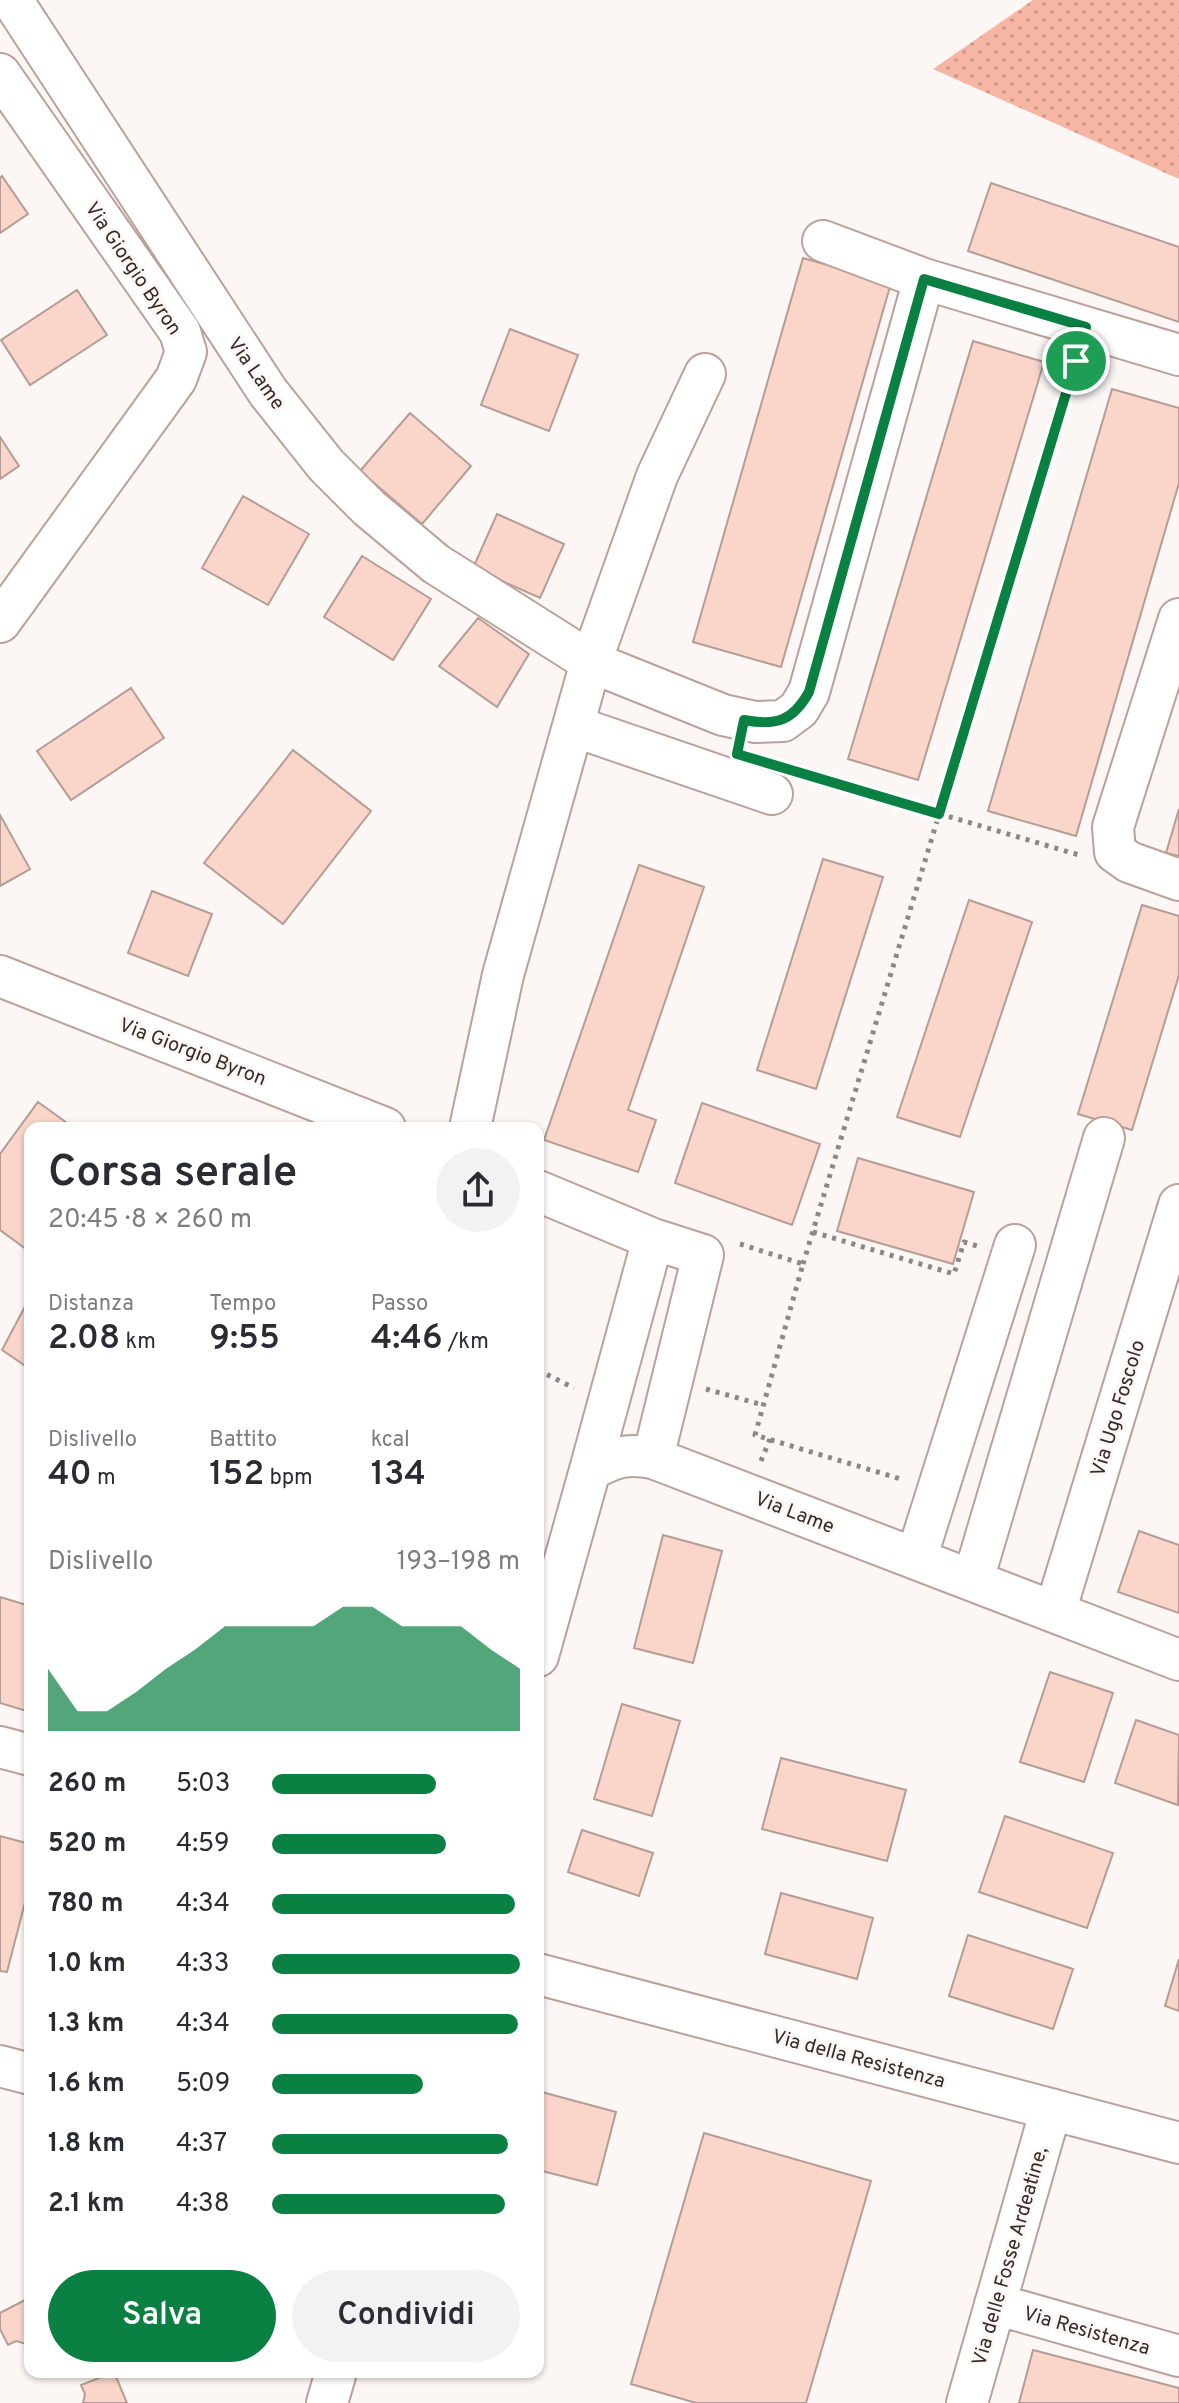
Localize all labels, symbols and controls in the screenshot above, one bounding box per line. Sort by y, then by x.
street label: Via Giorgio Byron [78,197,187,341]
pin [1042,327,1110,395]
street label: Via Lame [221,333,290,416]
icon: arrive [1054,339,1098,383]
street label: Via Giorgio Byron [115,1013,270,1093]
text: Corsa serale [48,1146,297,1202]
button: share [436,1148,520,1232]
text: 20:45 · 8 × 260 m [48,1204,252,1237]
text: Distanza [48,1291,134,1318]
text: Tempo [209,1291,276,1318]
text: Passo [371,1291,428,1318]
text: 2.08 [48,1318,120,1361]
text: 9:55 [209,1318,280,1361]
text: 4:46 [371,1318,443,1361]
text: km [120,1329,156,1356]
text: /km [443,1329,489,1356]
street label: Via Ugo Foscolo [1086,1337,1152,1480]
text: Dislivello [48,1427,137,1454]
text: Battito [209,1427,277,1454]
text: kcal [371,1427,410,1454]
text: 40 [48,1454,92,1497]
text: 152 [209,1454,264,1497]
text: 134 [371,1454,426,1497]
text: m [92,1465,116,1492]
text: bpm [264,1465,313,1492]
street label: Via Lame [751,1487,838,1541]
text: Dislivello [48,1546,153,1579]
text: 193–198 m [397,1546,520,1579]
text: 260 m [48,1768,126,1801]
text: 5:03 [176,1768,230,1801]
text: 520 m [48,1828,126,1861]
text: 4:59 [176,1828,229,1861]
text: 780 m [48,1888,124,1921]
text: 4:34 [176,1888,230,1921]
text: 1.0 km [48,1948,126,1981]
text: 4:33 [176,1948,229,1981]
text: 1.3 km [48,2008,124,2041]
text: 4:34 [176,2008,230,2041]
street label: Via della Resistenza [769,2024,948,2096]
text: 1.6 km [48,2068,125,2101]
text: 5:09 [176,2068,230,2101]
text: 1.8 km [48,2128,125,2161]
text: 4:37 [176,2128,227,2161]
street label: Via delle Fosse Ardeatine, [967,2144,1055,2369]
text: 2.1 km [48,2188,124,2221]
text: 4:38 [176,2188,230,2221]
button: Salva [48,2270,276,2362]
button: Condividi [292,2270,520,2362]
street label: Via Resistenza [1020,2301,1153,2362]

